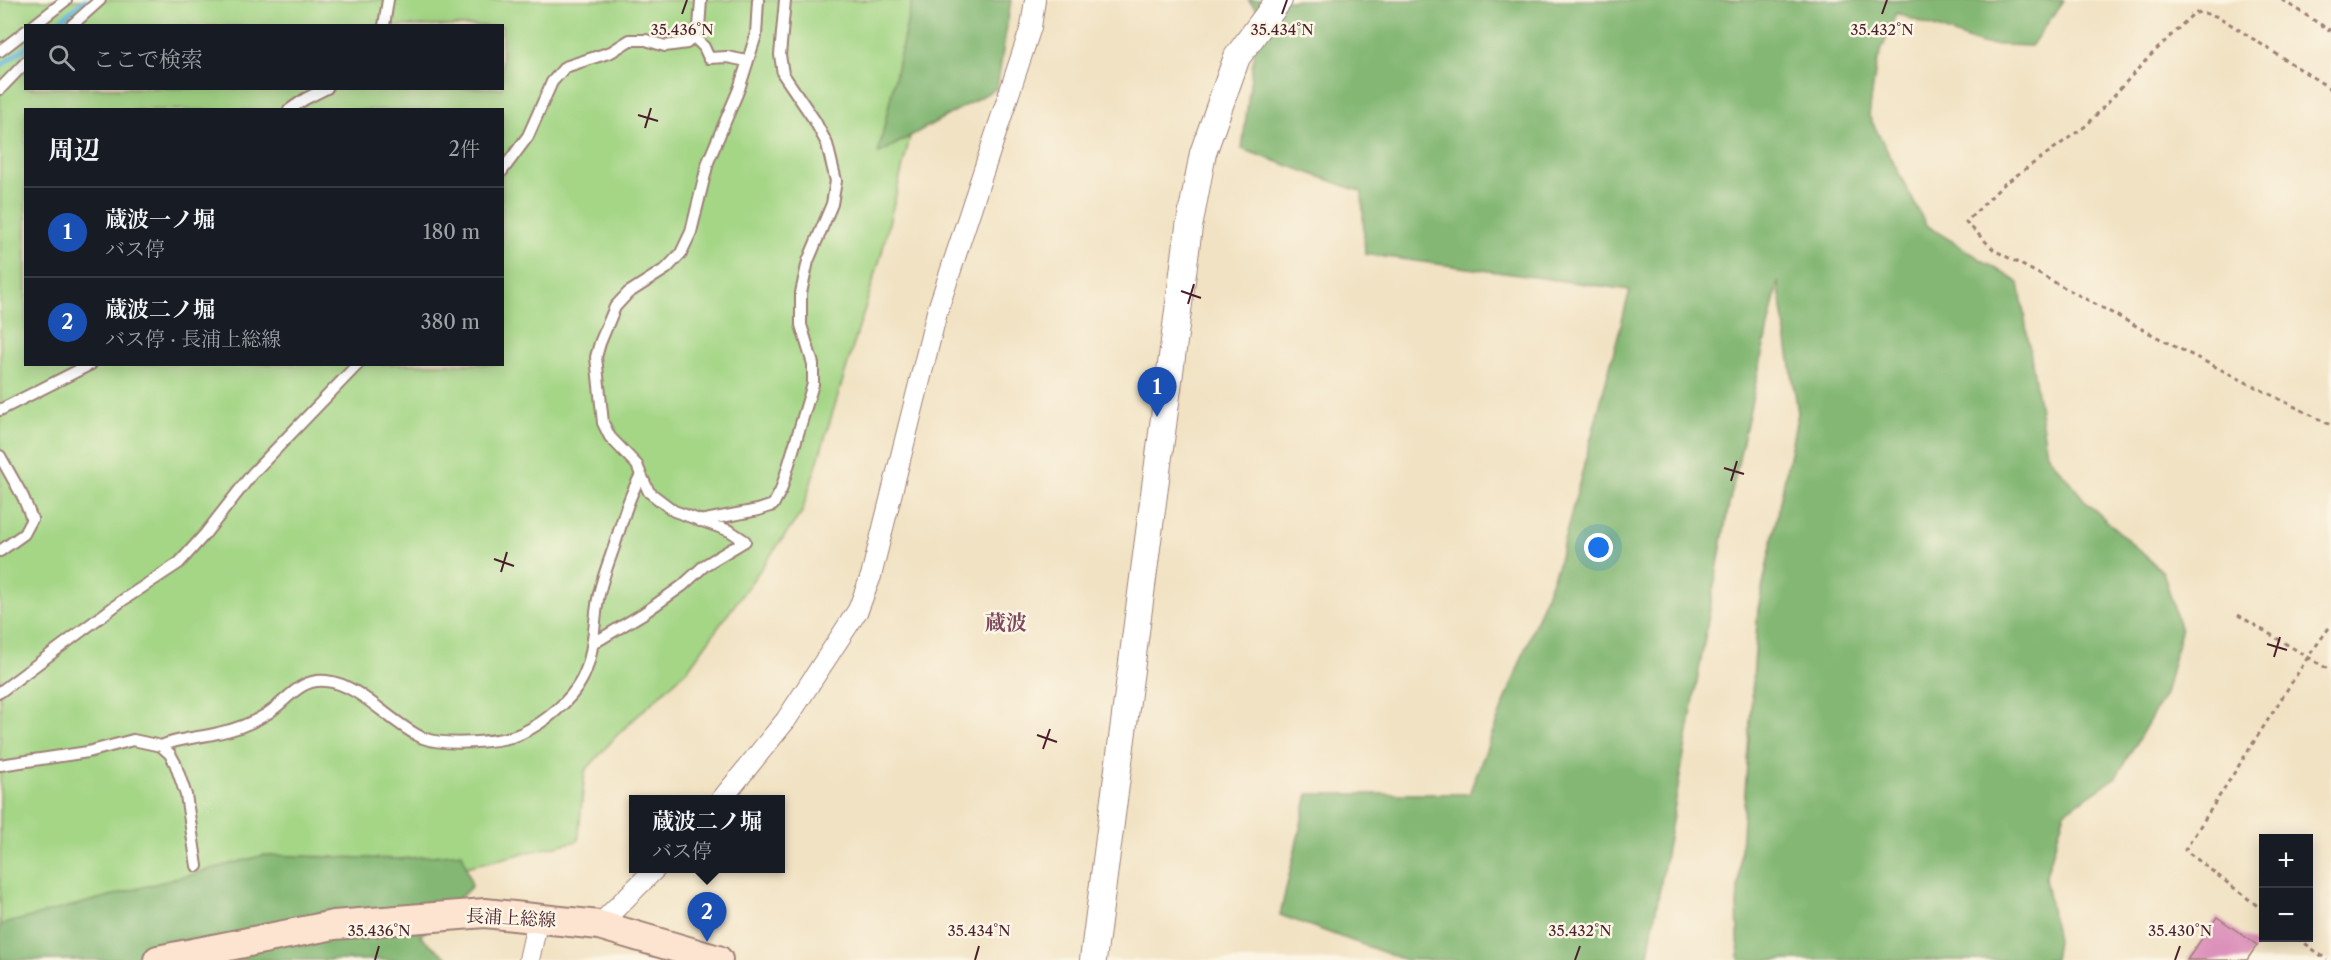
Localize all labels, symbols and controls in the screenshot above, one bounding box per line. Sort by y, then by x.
text: 35.436°N [650,20,714,39]
text: 35.434°N [1250,20,1314,39]
text: 35.432°N [1850,20,1914,39]
search box [24,24,504,90]
icon: search [45,41,78,74]
text: ここで検索 [93,46,203,73]
text: 周辺 [48,134,100,166]
text: 2件 [449,137,480,161]
text: 蔵波一ノ堀 [105,206,215,233]
text: 1 [63,220,72,244]
text: 180 m [423,220,480,244]
text: バス停 [105,237,165,261]
text: 蔵波二ノ堀 [105,296,215,323]
text: 2 [62,310,73,334]
text: 380 m [421,310,480,334]
text: バス停 · 長浦上総線 [105,327,281,351]
pin: 1 [1138,368,1176,417]
your location [1584,533,1613,562]
district label: 蔵波 [985,610,1027,635]
popup [629,795,785,873]
text: 蔵波二ノ堀 [652,808,762,835]
map controls [2259,834,2313,942]
button: + [2259,834,2313,888]
text: バス停 [652,839,712,863]
button: − [2259,888,2313,942]
pin: 2 [688,892,726,942]
street label: 長浦上総線 [465,905,557,931]
text: 35.436°N [347,921,411,940]
text: 35.434°N [947,921,1011,940]
text: 35.432°N [1548,921,1612,940]
text: 35.430°N [2148,921,2212,940]

